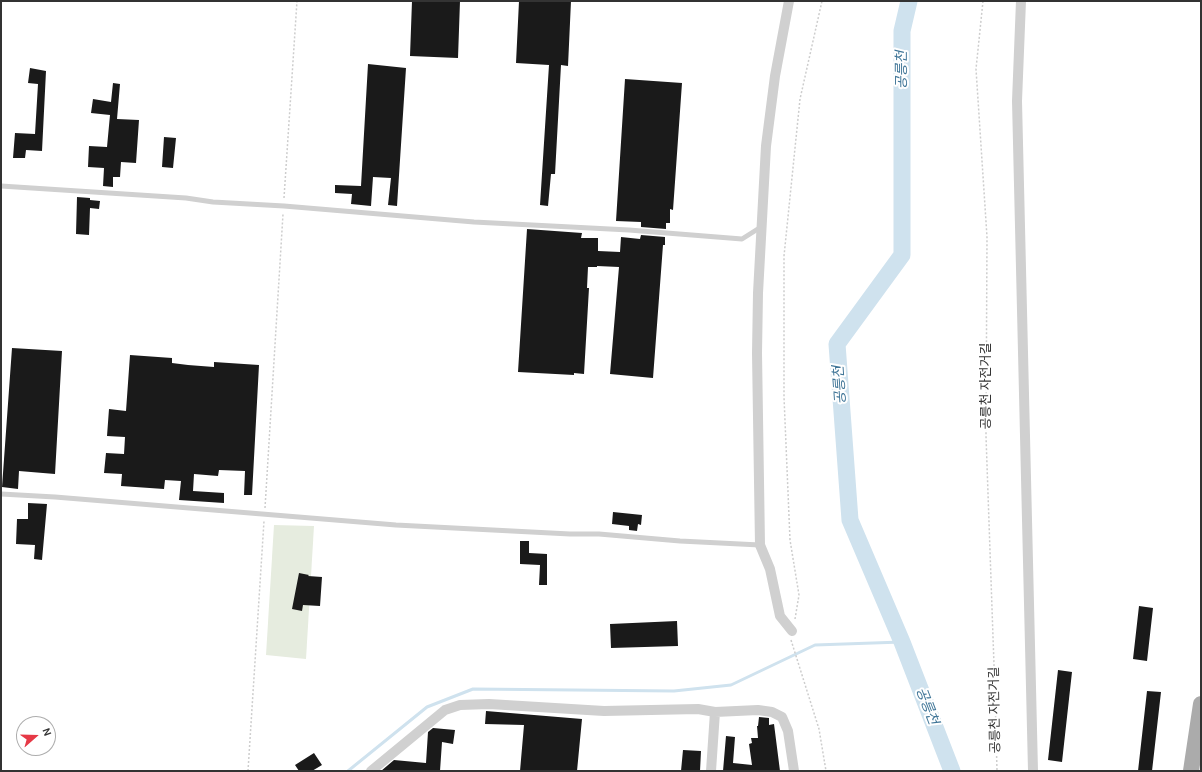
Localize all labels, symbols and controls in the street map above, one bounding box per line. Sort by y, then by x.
water label: 공릉천 [894,51,910,89]
street label: 공릉천 자전거길 [978,343,994,429]
water label: 공릉천 [830,365,850,405]
street label: 공릉천 자전거길 [986,666,1004,754]
water label: 공릉천 [912,685,942,727]
north arrow [16,716,56,756]
text: N [39,726,54,738]

